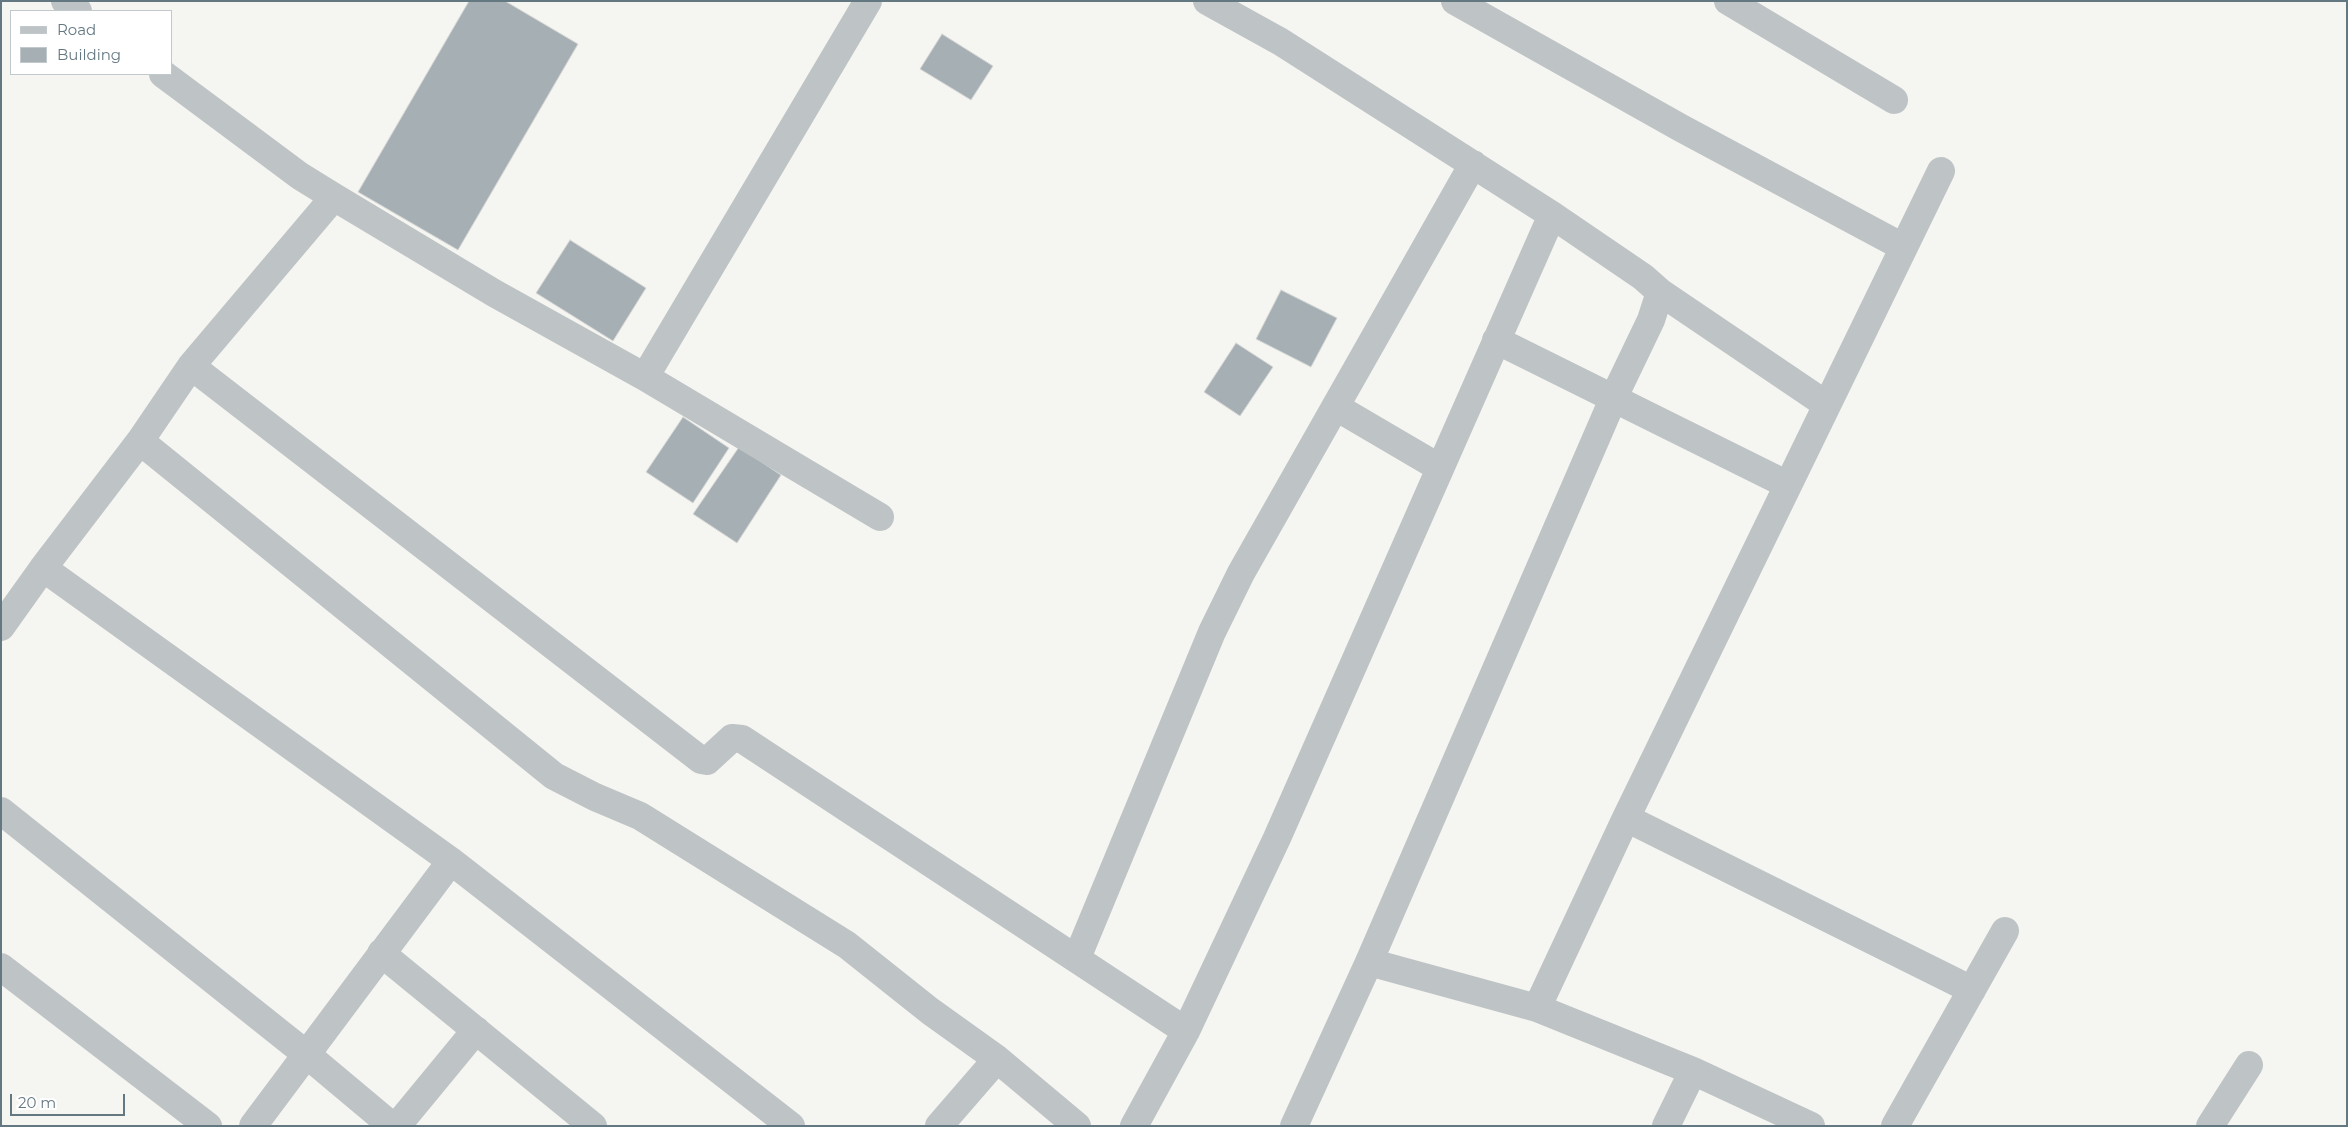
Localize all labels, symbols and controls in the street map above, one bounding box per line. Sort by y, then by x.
legend [10,10,172,75]
text: Road [57,20,96,39]
text: Building [57,45,121,64]
scale bar [12,1084,128,1116]
text: 20 m [18,1093,56,1112]

